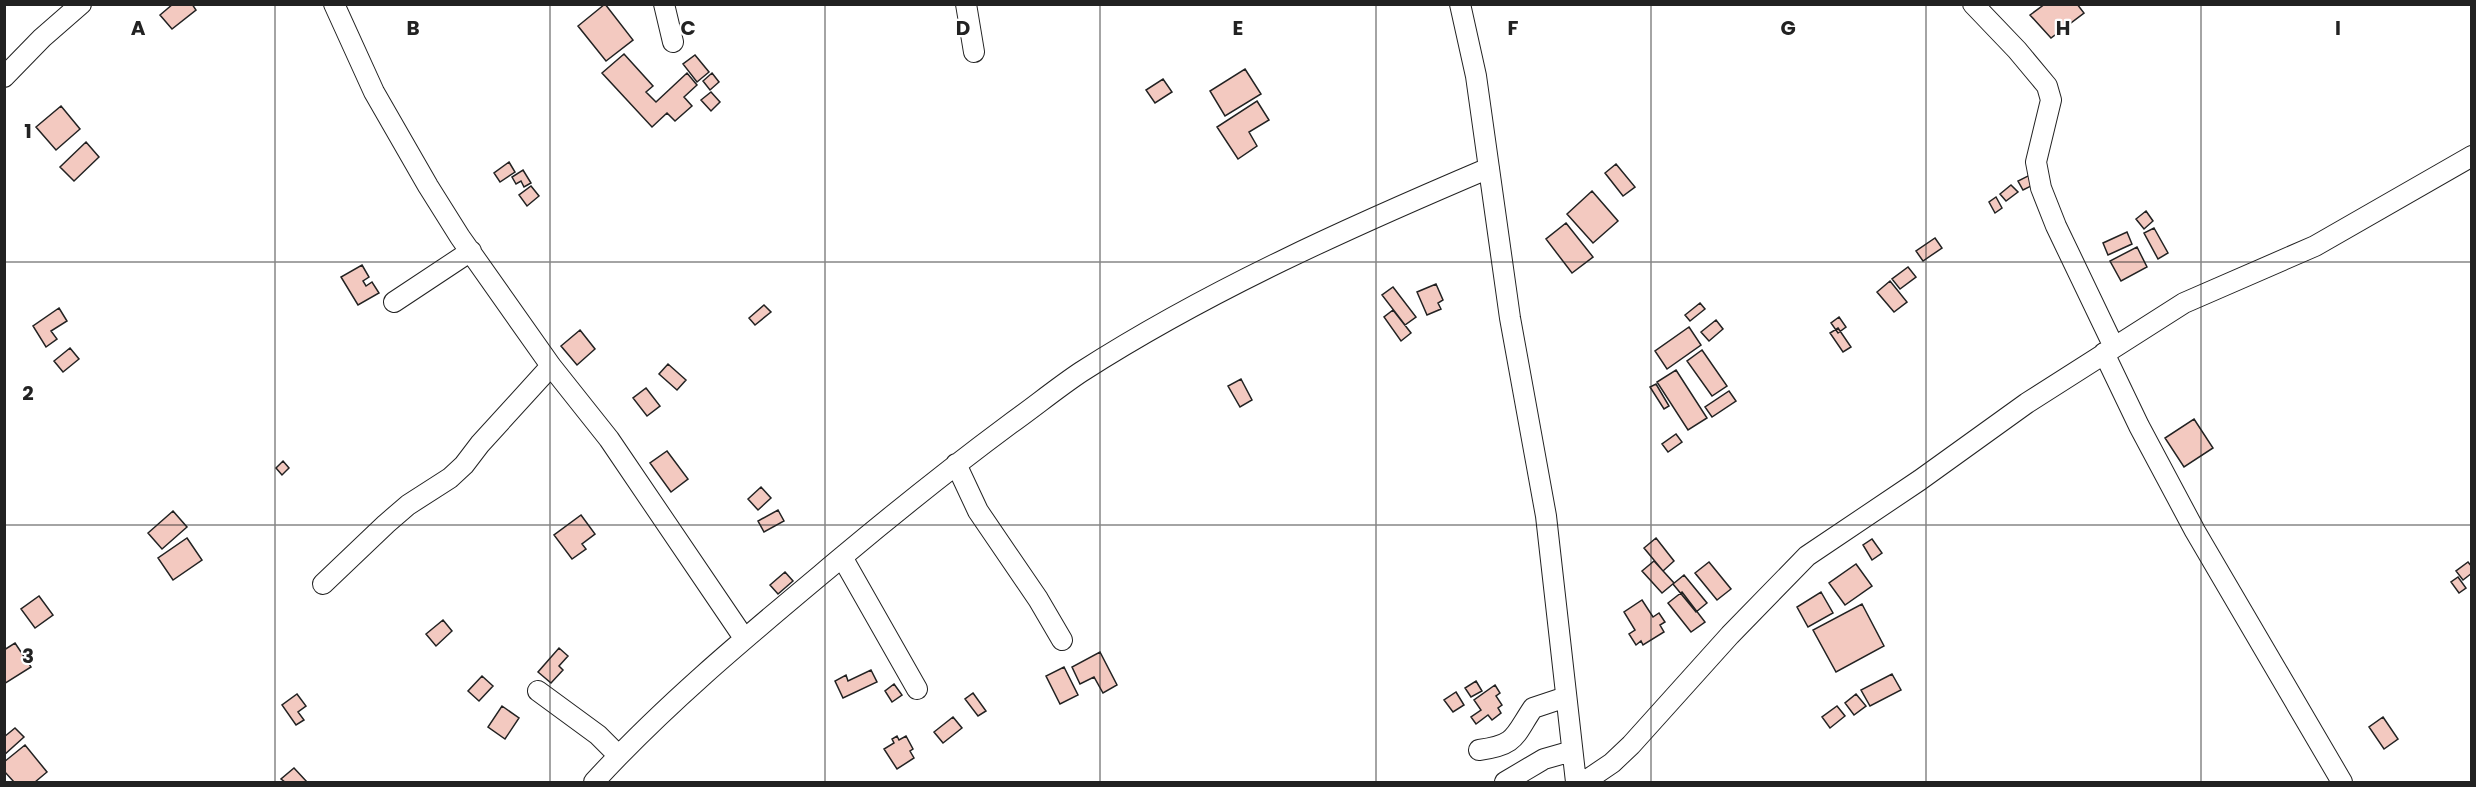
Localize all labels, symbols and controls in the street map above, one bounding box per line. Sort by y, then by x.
text: A [131,14,146,42]
text: B [406,14,420,42]
text: C [680,14,696,42]
text: D [956,14,970,42]
text: E [1233,14,1243,42]
text: F [1508,14,1519,42]
text: G [1780,14,1796,42]
text: H [2056,14,2070,42]
text: I [2335,14,2341,42]
text: 1 [24,117,32,145]
text: 2 [22,379,34,407]
text: 3 [22,642,34,670]

